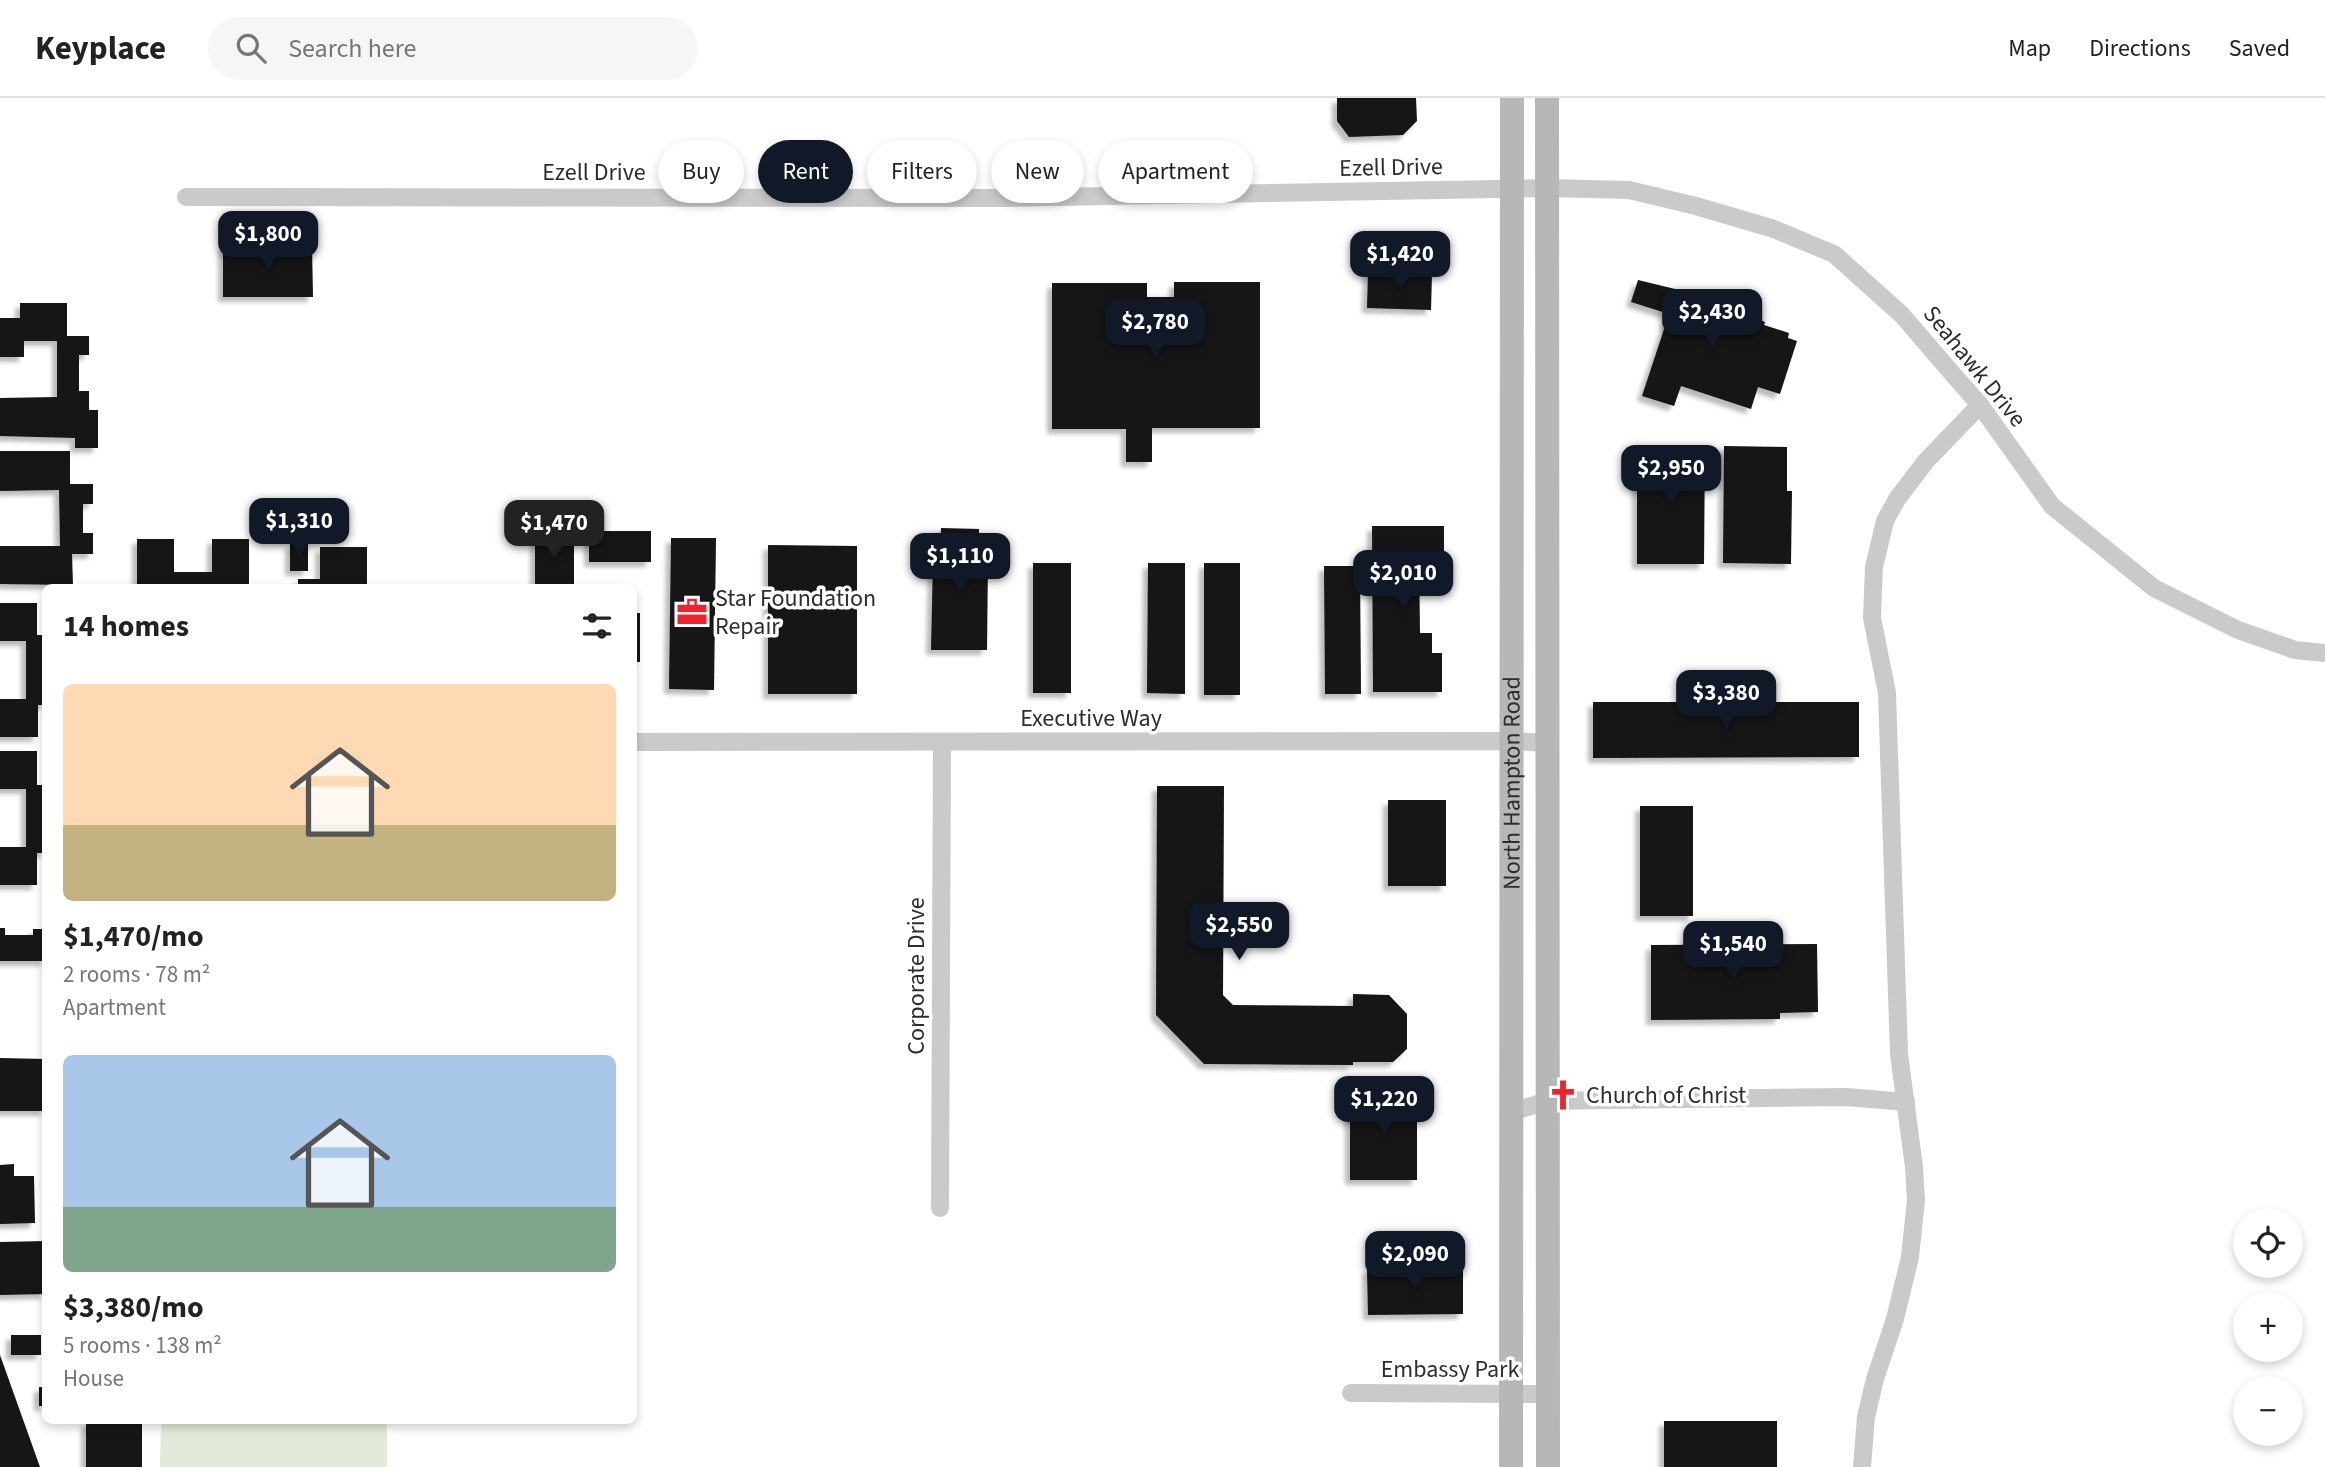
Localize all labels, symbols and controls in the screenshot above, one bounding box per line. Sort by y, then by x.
search box [208,17,698,80]
text: Keyplace [35,25,166,72]
icon: search [232,29,270,67]
text: Search here [288,30,416,67]
text: Map [2008,31,2051,66]
text: Directions [2089,31,2191,66]
text: Saved [2229,31,2290,66]
chip: Buy [658,140,744,203]
chip: Rent [758,140,853,203]
chip: Filters [867,140,977,203]
chip: New [991,140,1084,203]
chip: Apartment [1098,140,1253,203]
street label: Ezell Drive [1339,149,1443,186]
street label: Ezell Drive [542,155,646,190]
pin: $1,800 [211,212,325,271]
text: $1,800 [234,217,302,250]
pin: $1,420 [1343,232,1457,291]
text: $1,420 [1366,237,1434,270]
pin: $2,430 [1655,289,1769,349]
text: $2,430 [1678,295,1746,328]
street label: Seahawk Drive [1915,298,2035,435]
pin: $2,780 [1098,300,1212,359]
text: $2,780 [1121,305,1189,338]
pin: $2,950 [1614,446,1728,505]
text: $2,950 [1637,451,1705,484]
pin: $1,310 [242,498,356,558]
pin: $1,470 [497,500,611,560]
text: $1,310 [265,504,333,537]
text: $1,470 [520,506,588,539]
pin: $1,110 [903,533,1017,593]
text: $1,110 [926,539,994,572]
pin: $2,010 [1346,550,1460,610]
text: $2,010 [1369,556,1437,589]
place label: Star Foundation Repair [715,581,876,644]
office icon: Star Foundation Repair [675,595,709,629]
text: 14 homes [63,605,189,648]
icon: filters [578,607,616,645]
pin: $3,380 [1669,670,1783,730]
street label: North Hampton Road [1494,676,1530,890]
text: $3,380 [1692,676,1760,709]
street label: Executive Way [1020,701,1162,736]
icon: home [277,729,403,855]
street label: Corporate Drive [899,897,934,1055]
pin: $2,550 [1182,902,1296,962]
text: $2,550 [1205,908,1273,941]
text: $1,470/mo [63,915,204,958]
pin: $1,540 [1676,922,1790,981]
text: $1,540 [1699,927,1767,960]
text: 2 rooms · 78 m² [63,958,210,991]
text: Apartment [63,991,166,1024]
pin: $1,220 [1327,1076,1441,1136]
church icon: Church of Christ [1546,1078,1580,1112]
place label: Church of Christ [1586,1078,1746,1113]
text: $1,220 [1350,1082,1418,1115]
icon: home [277,1100,403,1226]
map controls [2233,1208,2303,1446]
button: locate [2233,1208,2303,1278]
pin: $2,090 [1358,1232,1472,1291]
text: $2,090 [1381,1237,1449,1270]
text: $3,380/mo [63,1286,204,1329]
button: + [2233,1292,2303,1362]
text: 5 rooms · 138 m² [63,1329,222,1362]
street label: Embassy Park [1381,1352,1519,1387]
text: House [63,1362,124,1395]
button: − [2233,1376,2303,1446]

